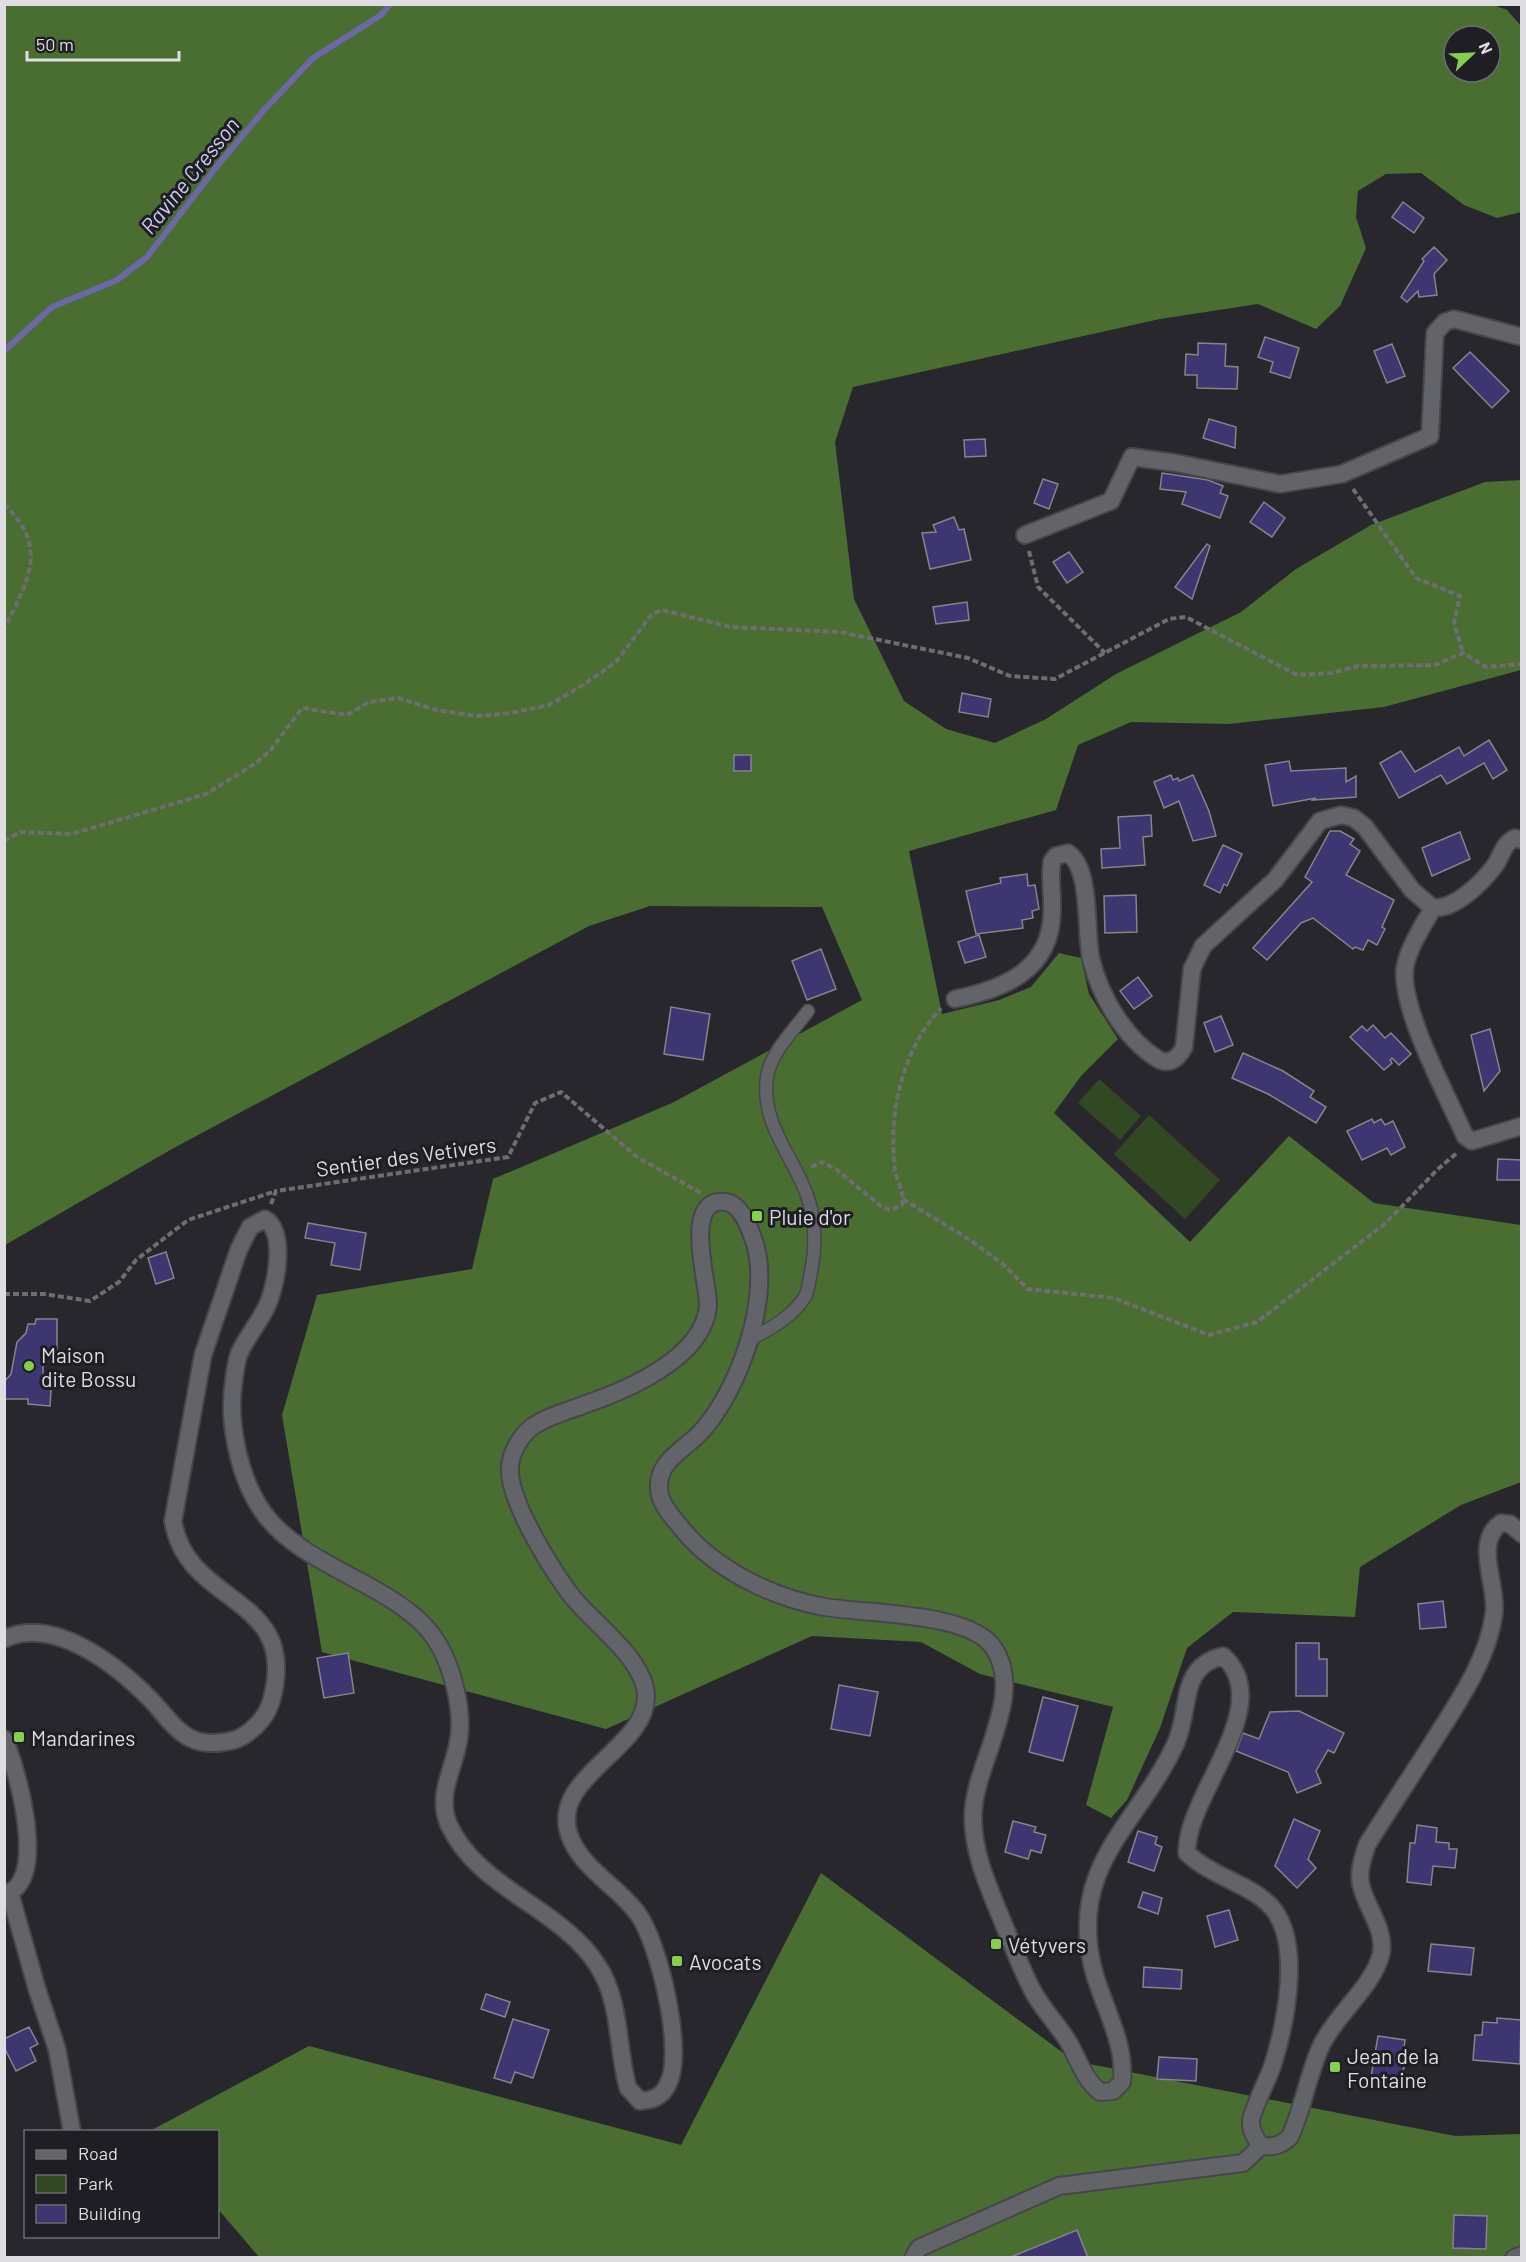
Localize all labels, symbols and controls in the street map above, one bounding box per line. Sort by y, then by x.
scale bar [27,24,178,62]
north arrow [1442,24,1502,84]
text: 50 m [36,33,74,55]
text: N [1475,39,1497,57]
water label: Ravine Cresson [134,111,244,239]
street label: Sentier des Vetivers [314,1131,498,1181]
place label: Pluie d'or [769,1204,851,1229]
marker: Pluie d'or [750,1209,764,1223]
place label: Maison dite Bossu [41,1342,136,1391]
marker: Maison dite Bossu [22,1359,36,1373]
place label: Mandarines [31,1725,135,1750]
marker: Mandarines [12,1730,26,1744]
place label: Vétyvers [1008,1932,1086,1957]
marker: Vétyvers [989,1937,1003,1951]
place label: Avocats [689,1949,762,1974]
marker: Avocats [670,1954,684,1968]
place label: Jean de la Fontaine [1347,2043,1439,2092]
marker: Jean de la Fontaine [1328,2060,1342,2074]
legend [24,2130,219,2238]
text: Road [78,2142,118,2164]
text: Park [78,2172,113,2194]
text: Building [78,2202,141,2224]

